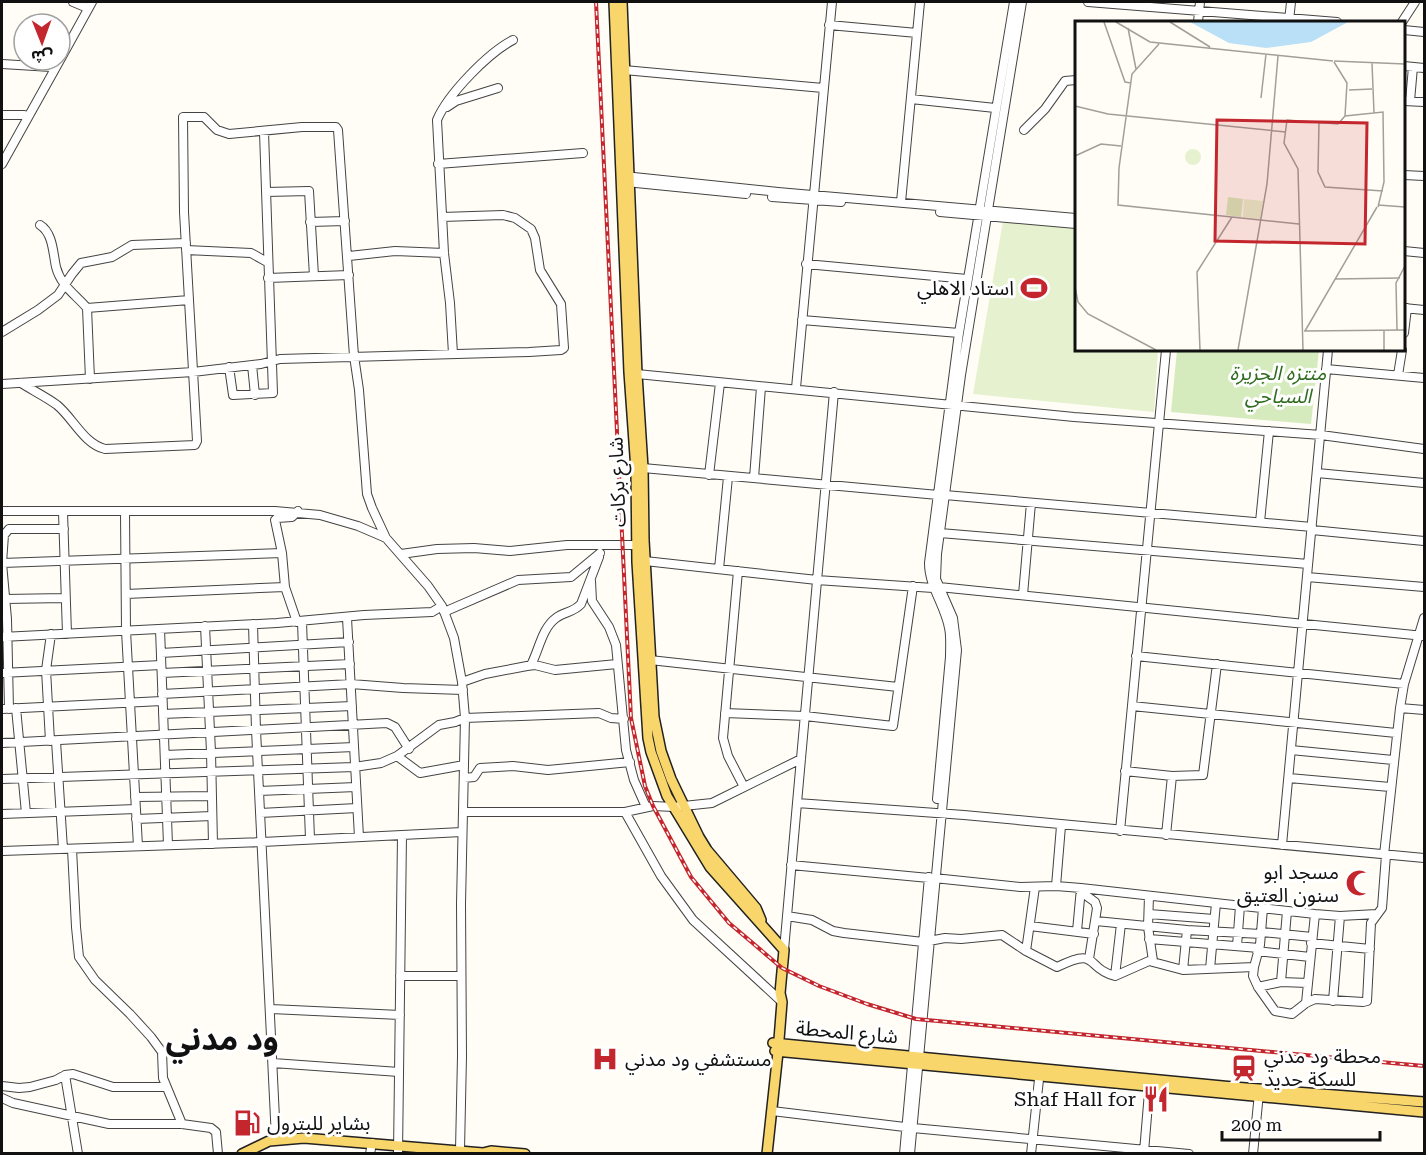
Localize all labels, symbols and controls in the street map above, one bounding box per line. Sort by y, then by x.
north arrow [12,12,72,72]
inset map [1075,21,1405,351]
text: ش [31,47,53,66]
sports icon: استاد الاهلي [1019,273,1049,303]
place label: استاد الاهلي [917,276,1014,304]
park label: منتزه الجزيرة السياحي [1230,361,1327,412]
street label: شارع بركات [603,436,634,528]
place label: مسجد ابو سنون العتيق [1237,860,1339,908]
mosque icon: مسجد ابو سنون العتيق [1344,868,1374,898]
street label: شارع المحطة [795,1016,899,1051]
district label: ود مدني [165,1020,279,1064]
hospital icon: مستشفي ود مدني [590,1044,620,1074]
place label: محطة ود مدني للسكة حديد [1264,1044,1381,1091]
place label: مستشفي ود مدني [625,1047,771,1075]
station icon: محطة ود مدني للسكة حديد [1229,1053,1259,1083]
restaurant icon: Shaf Hall for [1141,1084,1171,1114]
place label: Shaf Hall for [1014,1087,1136,1111]
scale bar [1222,1104,1380,1142]
fuel station icon: بشاير للبترول [232,1108,262,1138]
place label: بشاير للبترول [267,1111,370,1135]
text: 200 m [1231,1114,1282,1135]

